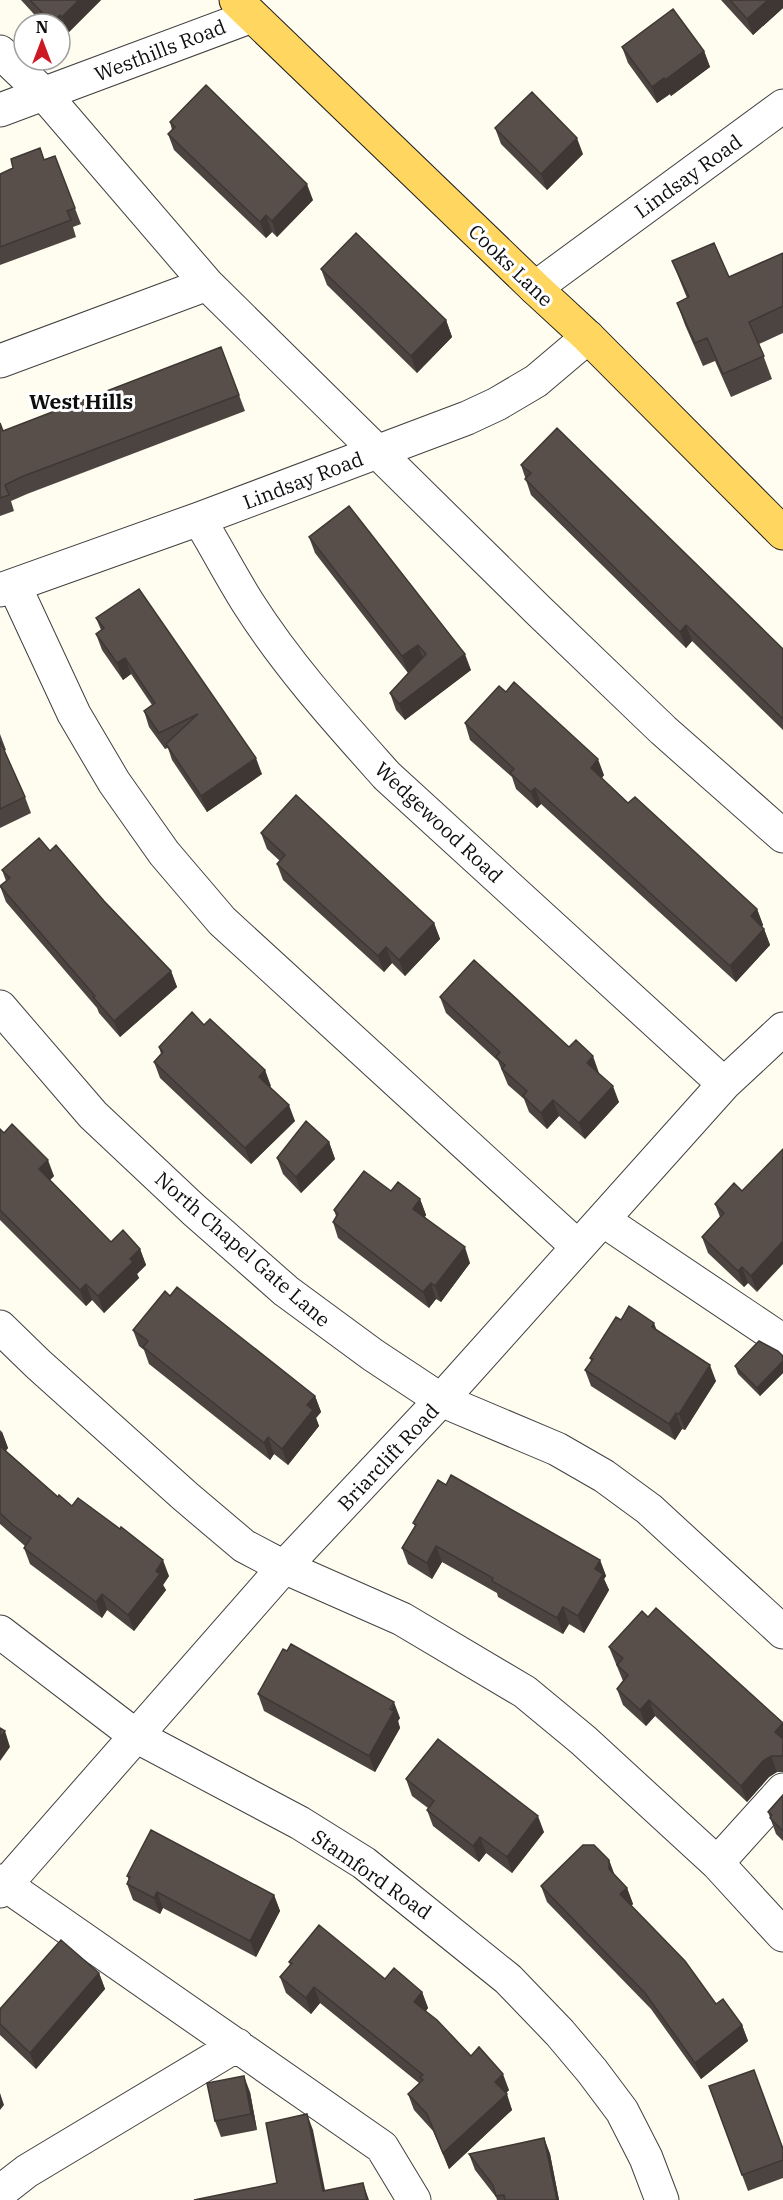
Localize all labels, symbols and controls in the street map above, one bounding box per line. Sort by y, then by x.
north arrow [12,12,72,72]
street label: Westhills Road [90,13,230,87]
text: N [36,17,48,37]
street label: Lindsay Road [629,128,747,224]
street label: Cooks Lane [463,218,559,312]
district label: West Hills [29,387,133,415]
street label: Lindsay Road [239,445,367,515]
street label: Wedgewood Road [369,756,509,888]
street label: North Chapel Gate Lane [150,1165,336,1333]
street label: Briarclift Road [331,1398,445,1516]
street label: Stamford Road [307,1823,437,1925]

